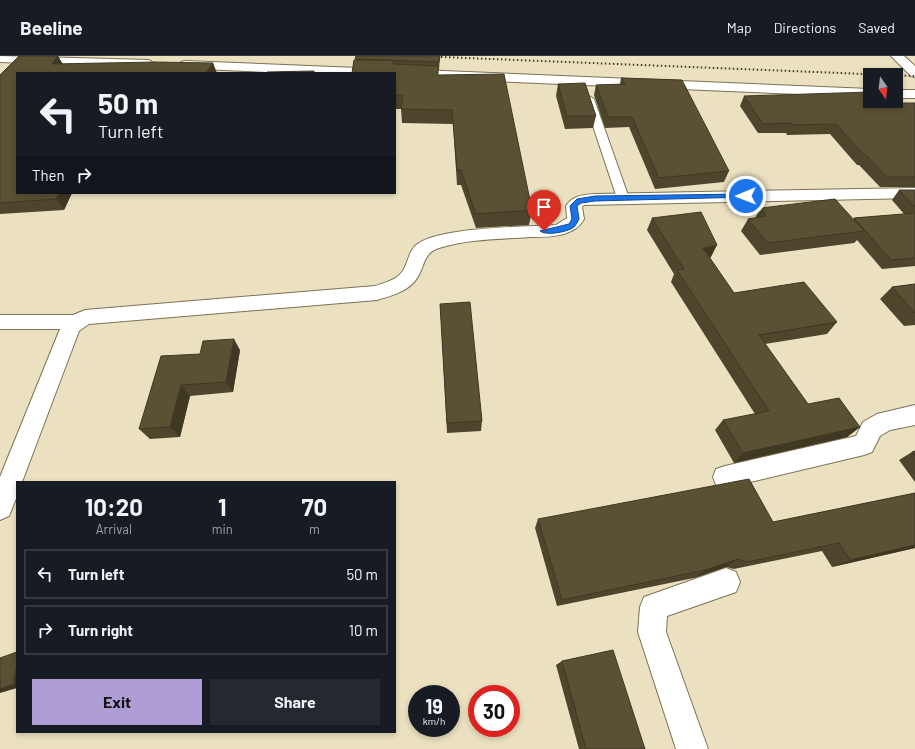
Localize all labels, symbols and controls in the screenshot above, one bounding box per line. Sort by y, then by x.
text: Beeline [20,16,83,39]
text: Map [727,19,752,36]
text: Directions [774,19,836,36]
text: Saved [858,19,895,36]
north arrow [863,68,903,108]
map controls [863,68,903,108]
text: 50 m [98,86,158,120]
icon: left [32,88,84,140]
text: Turn left [98,120,164,142]
icon: right [73,164,95,186]
text: Then [32,166,65,184]
position arrow [725,175,767,217]
pin [527,190,561,231]
icon: arrive [533,196,555,218]
text: 10:20 [85,492,143,521]
text: 1 [218,492,226,521]
text: 70 [302,492,327,521]
text: Arrival [96,521,132,537]
text: min [212,521,233,537]
text: m [309,521,320,537]
icon: left [34,563,56,585]
text: Turn left [68,565,124,583]
text: 50 m [346,565,378,583]
icon: right [34,619,56,641]
text: Turn right [68,621,133,639]
text: 10 m [349,621,378,639]
button: Exit [32,679,202,725]
button: Share [210,679,380,725]
speed limit sign: 30 [468,685,520,737]
text: 19 [425,694,443,718]
text: km/h [423,715,445,727]

